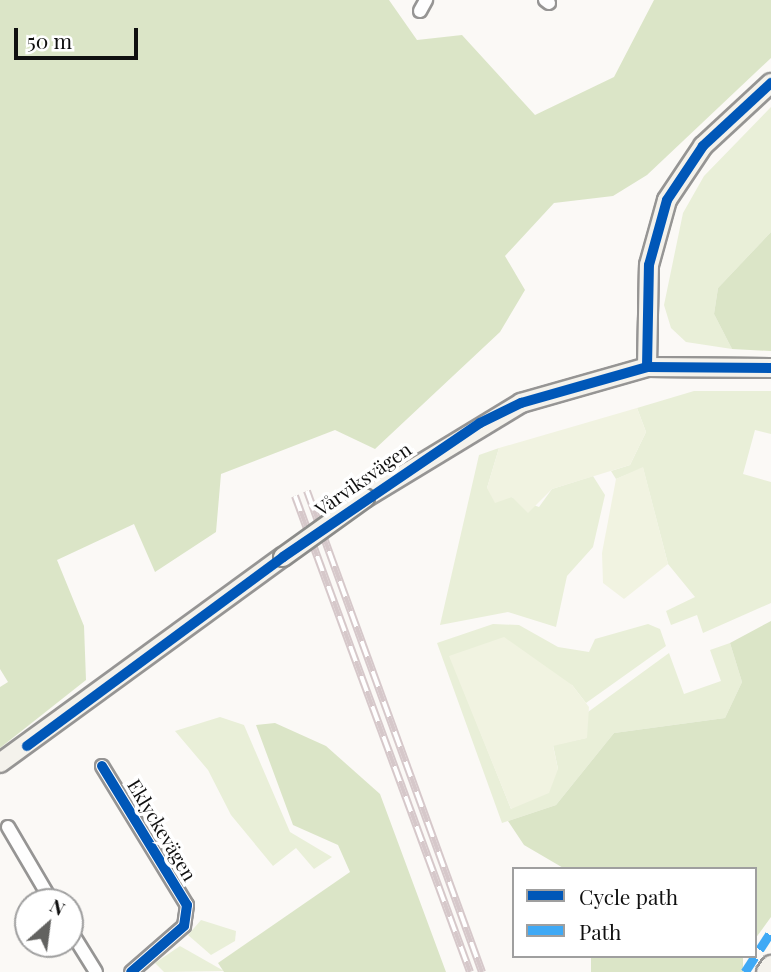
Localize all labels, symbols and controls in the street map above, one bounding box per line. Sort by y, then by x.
scale bar [18,14,142,58]
text: 50 m [27,26,72,54]
street label: Vårviksvägen [311,438,415,520]
street label: Eklyckevägen [123,775,201,885]
legend [512,867,757,958]
text: Cycle path [579,882,678,910]
north arrow [14,888,84,958]
text: N [46,892,70,921]
text: Path [579,917,621,945]

